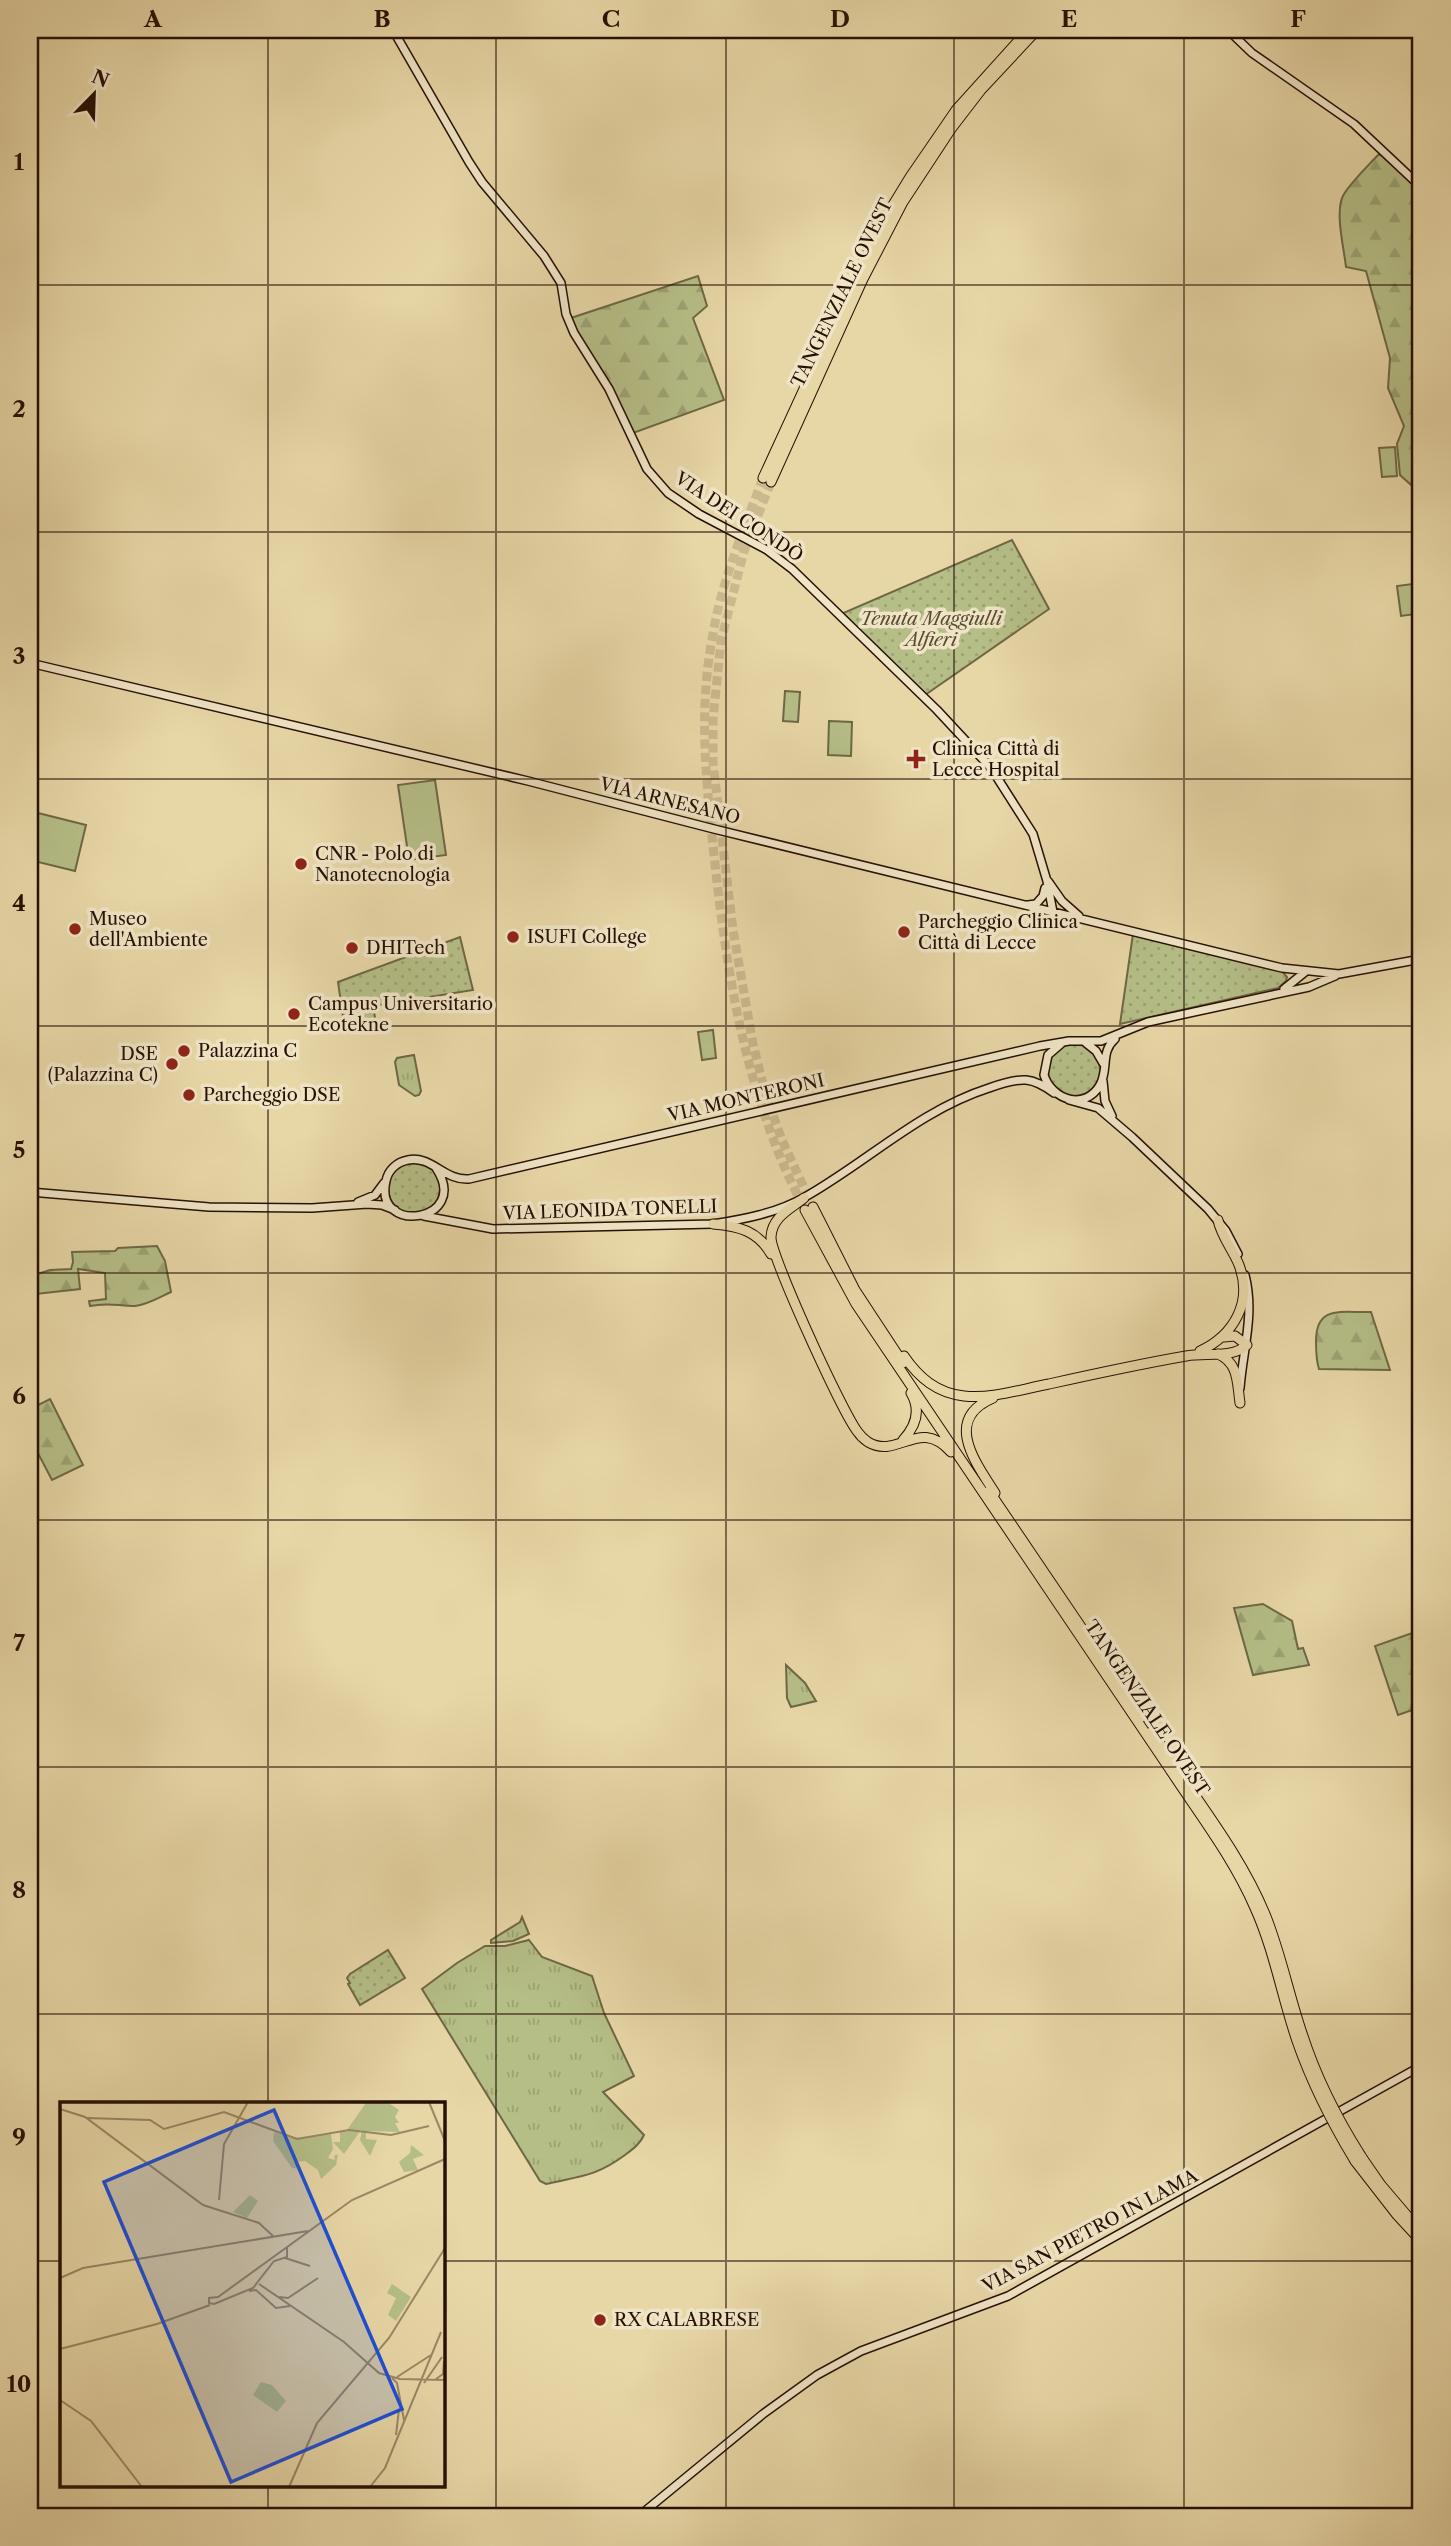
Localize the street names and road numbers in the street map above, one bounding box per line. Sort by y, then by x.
street label: TANGENZIALE OVEST [787,195,898,391]
street label: VIA DEI CONDÒ [670,466,808,567]
street label: VIA ARNESANO [597,773,742,829]
street label: VIA MONTERONI [665,1069,826,1127]
street label: VIA LEONIDA TONELLI [501,1195,718,1225]
street label: TANGENZIALE OVEST [1080,1616,1214,1800]
street label: VIA SAN PIETRO IN LAMA [978,2164,1202,2298]

